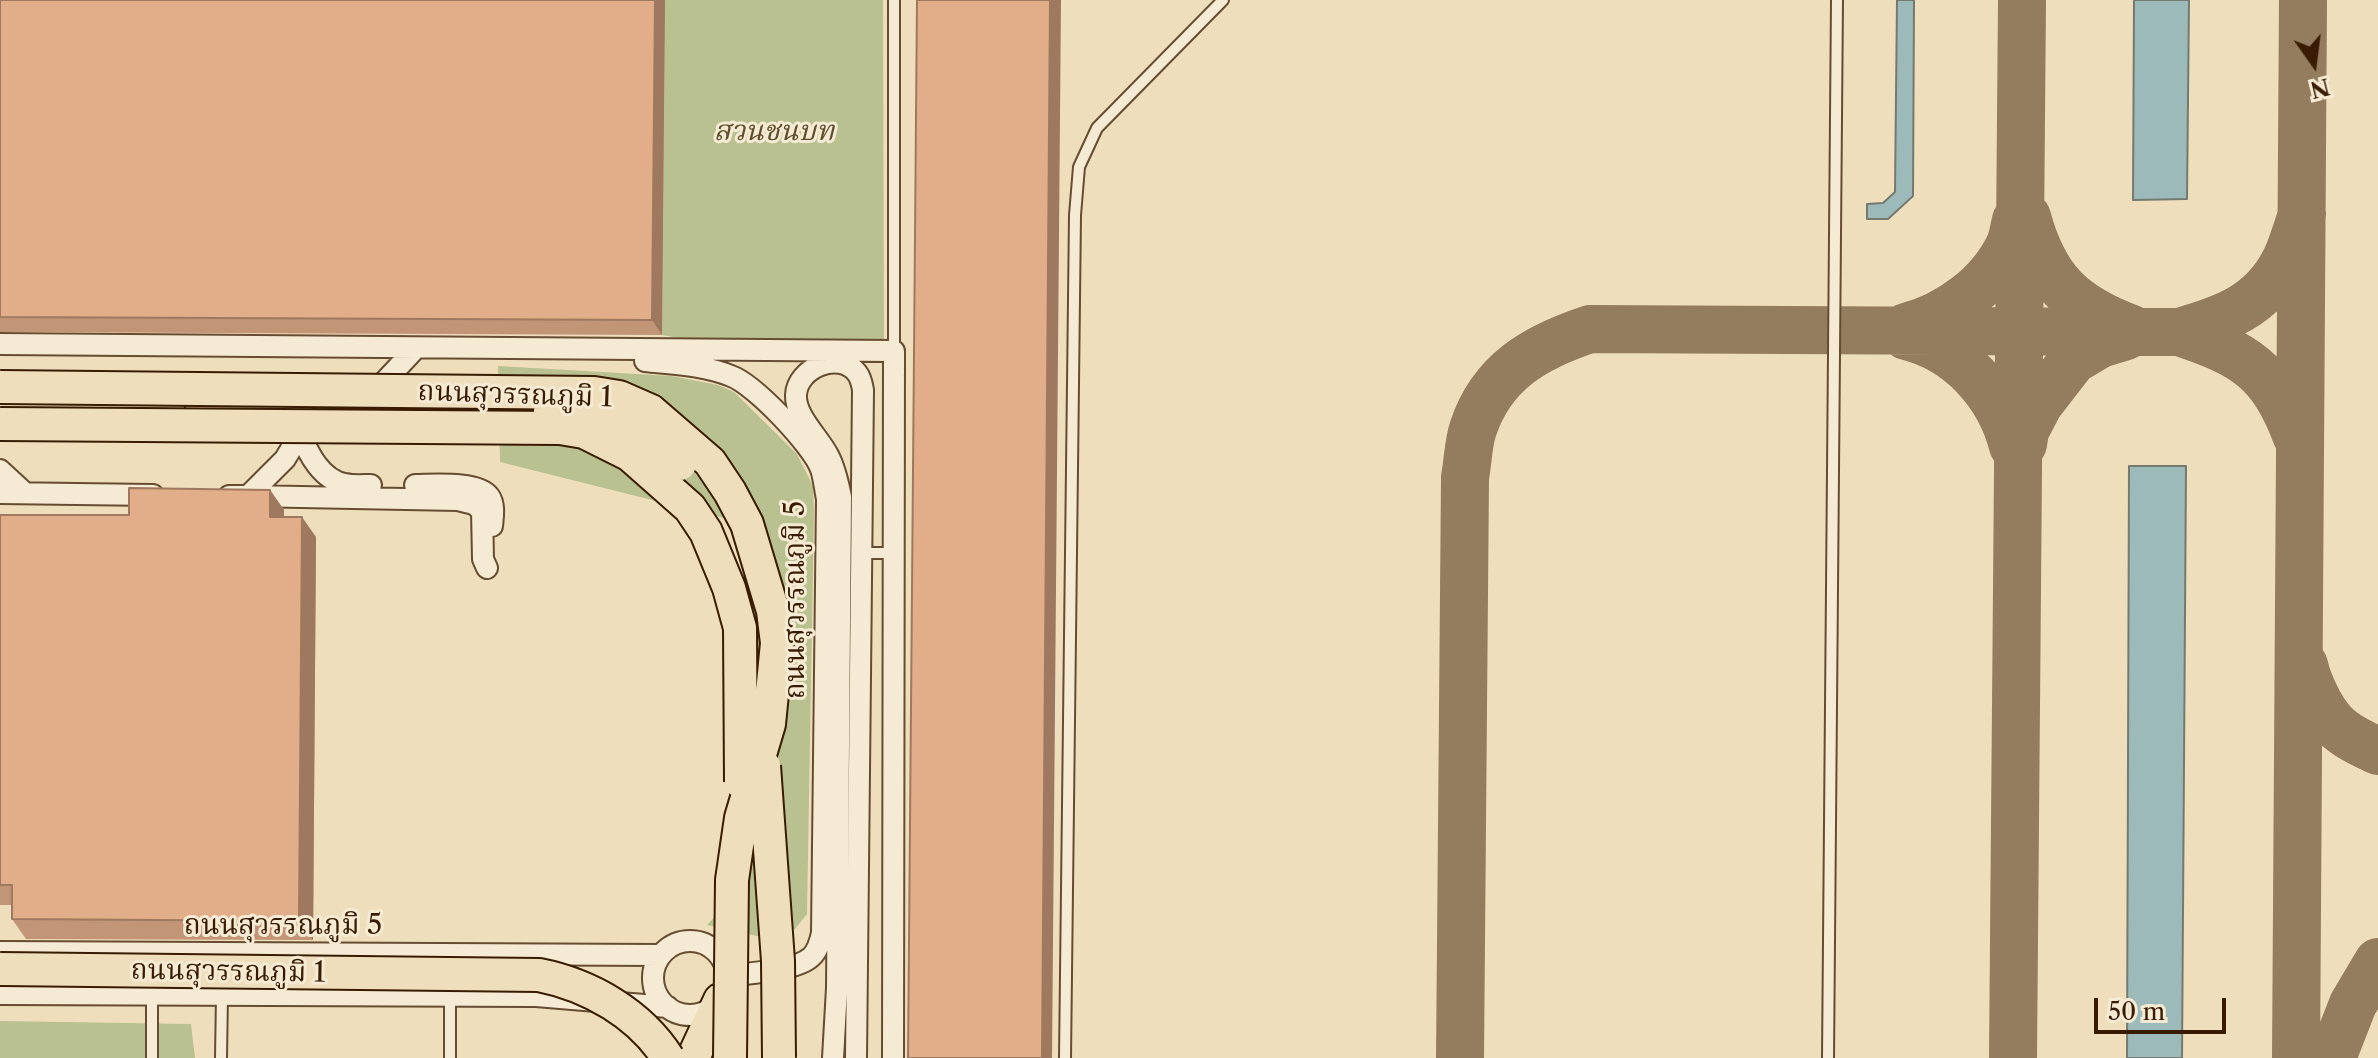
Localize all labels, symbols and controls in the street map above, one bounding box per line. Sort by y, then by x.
north arrow [2274,24,2354,104]
text: N [2307,72,2332,103]
park label: สวนชนบท [714,115,834,149]
street label: ถนนสุวรรณภูมิ 1 [417,375,613,415]
street label: ถนนสุวรรณภูมิ 5 [779,501,813,699]
street label: ถนนสุวรรณภูมิ 5 [184,909,382,943]
street label: ถนนสุวรรณภูมิ 1 [130,954,326,990]
scale bar [2098,982,2230,1032]
text: 50 m [2108,997,2165,1026]

